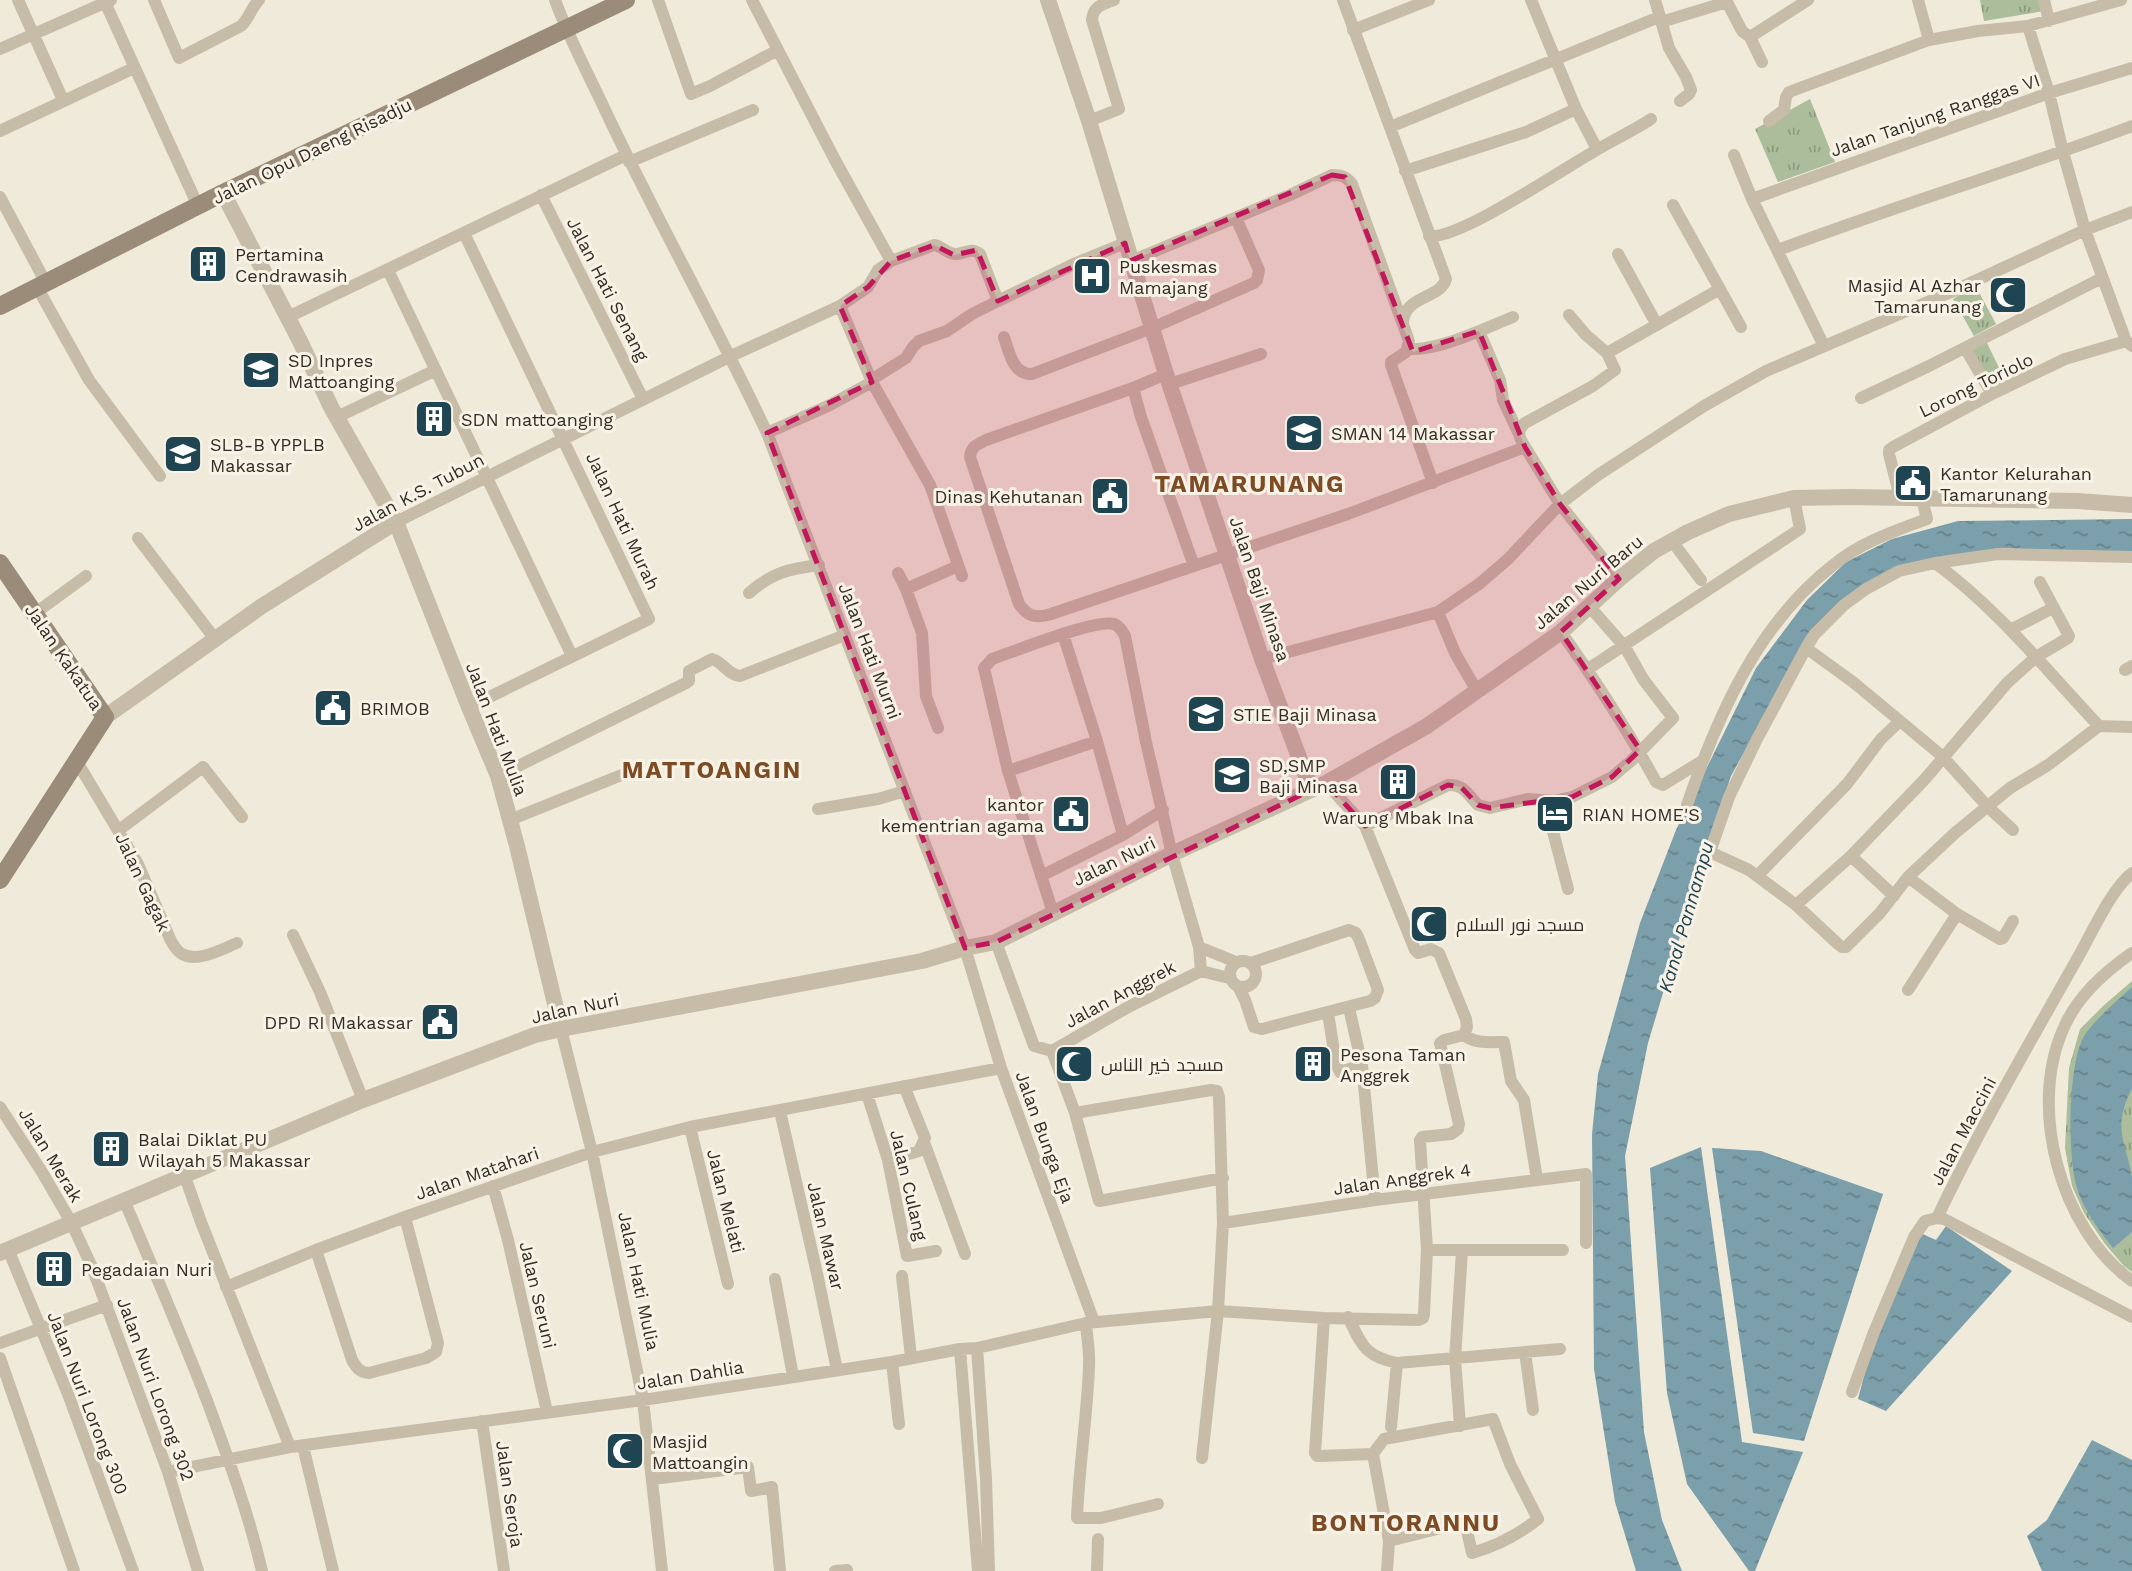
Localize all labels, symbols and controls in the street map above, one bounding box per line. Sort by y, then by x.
street label: Jalan Tanjung Ranggas VI [1827,69,2043,161]
street label: Jalan Opu Daeng Risadju [209,94,415,208]
street label: Jalan Hati Senang [563,214,654,365]
building icon: Pertamina Cendrawasih [187,243,229,285]
place label: Pertamina Cendrawasih [235,244,348,286]
hospital icon: Puskesmas Mamajang [1071,255,1113,297]
place label: Puskesmas Mamajang [1119,256,1217,298]
mosque icon: Masjid Al Azhar Tamarunang [1987,274,2029,316]
place label: Masjid Al Azhar Tamarunang [1847,275,1981,317]
street label: Lorong Toriolo [1915,348,2037,422]
school or university icon: SD Inpres Mattoanging [240,349,282,391]
place label: SD Inpres Mattoanging [288,350,395,392]
building icon: SDN mattoanging [413,398,455,440]
place label: SDN mattoanging [461,409,613,430]
school or university icon: SMAN 14 Makassar [1283,412,1325,454]
place label: SMAN 14 Makassar [1331,423,1495,444]
school or university icon: SLB-B YPPLB Makassar [162,433,204,475]
place label: SLB-B YPPLB Makassar [210,434,325,476]
street label: Jalan K.S. Tubun [349,448,487,536]
street label: Jalan Hati Murah [582,449,664,593]
public building icon: Kantor Kelurahan Tamarunang [1892,462,1934,504]
place label: Kantor Kelurahan Tamarunang [1940,463,2092,505]
district label: TAMARUNANG [1155,470,1345,498]
public building icon: Dinas Kehutanan [1089,475,1131,517]
place label: Dinas Kehutanan [934,486,1083,507]
street label: Jalan Baji Minasa [1225,514,1295,664]
street label: Jalan Nuri Baru [1529,530,1647,634]
street label: Jalan Hati Murni [834,580,906,722]
street label: Jalan Kakatua [21,600,107,714]
street label: Jalan Hati Mulia [462,659,532,799]
public building icon: BRIMOB [312,687,354,729]
school or university icon: STIE Baji Minasa [1185,693,1227,735]
place label: BRIMOB [360,698,430,719]
place label: STIE Baji Minasa [1233,704,1377,725]
school or university icon: SD,SMP Baji Minasa [1211,754,1253,796]
place label: SD,SMP Baji Minasa [1259,755,1358,797]
district label: MATTOANGIN [622,756,802,784]
building icon: Warung Mbak Ina [1377,761,1419,803]
public building icon: kantor kementrian agama [1050,793,1092,835]
hotel icon: RIAN HOME'S [1534,793,1576,835]
place label: kantor kementrian agama [881,794,1044,836]
place label: RIAN HOME'S [1582,804,1700,825]
place label: Warung Mbak Ina [1322,807,1474,828]
street label: Jalan Gagak [111,829,175,935]
street label: Jalan Nuri [1069,832,1159,890]
water label: Kanal Pannampu [1653,839,1719,995]
mosque icon: مسجد نور السلام [1408,903,1450,945]
place label: مسجد نور السلام [1456,914,1584,937]
street label: Jalan Anggrek [1061,956,1179,1032]
street label: Jalan Nuri [529,988,621,1028]
public building icon: DPD RI Makassar [419,1001,461,1043]
place label: DPD RI Makassar [264,1012,413,1033]
mosque icon: مسجد خير الناس [1053,1043,1095,1085]
building icon: Pesona Taman Anggrek [1292,1043,1334,1085]
place label: Pesona Taman Anggrek [1340,1044,1466,1086]
place label: مسجد خير الناس [1101,1054,1224,1076]
street label: Jalan Bunga Eja [1011,1068,1079,1206]
street label: Jalan Maccini [1926,1073,2000,1189]
street label: Jalan Merak [15,1104,87,1206]
building icon: Balai Diklat PU Wilayah 5 Makassar [90,1128,132,1170]
street label: Jalan Culang [886,1128,932,1243]
place label: Balai Diklat PU Wilayah 5 Makassar [138,1129,311,1171]
street label: Jalan Matahari [412,1142,542,1204]
street label: Jalan Melati [703,1147,749,1255]
street label: Jalan Anggrek 4 [1332,1159,1472,1199]
street label: Jalan Mawar [803,1180,849,1292]
street label: Jalan Hati Mulia [614,1210,664,1352]
street label: Jalan Seruni [515,1239,561,1351]
building icon: Pegadaian Nuri [33,1248,75,1290]
place label: Pegadaian Nuri [81,1259,212,1280]
street label: Jalan Nuri Lorong 302 [113,1294,199,1484]
street label: Jalan Nuri Lorong 300 [43,1309,133,1497]
street label: Jalan Dahlia [635,1356,745,1394]
mosque icon: Masjid Mattoangin [604,1430,646,1472]
place label: Masjid Mattoangin [652,1431,749,1473]
street label: Jalan Seroja [492,1439,528,1549]
district label: BONTORANNU [1311,1509,1501,1537]

